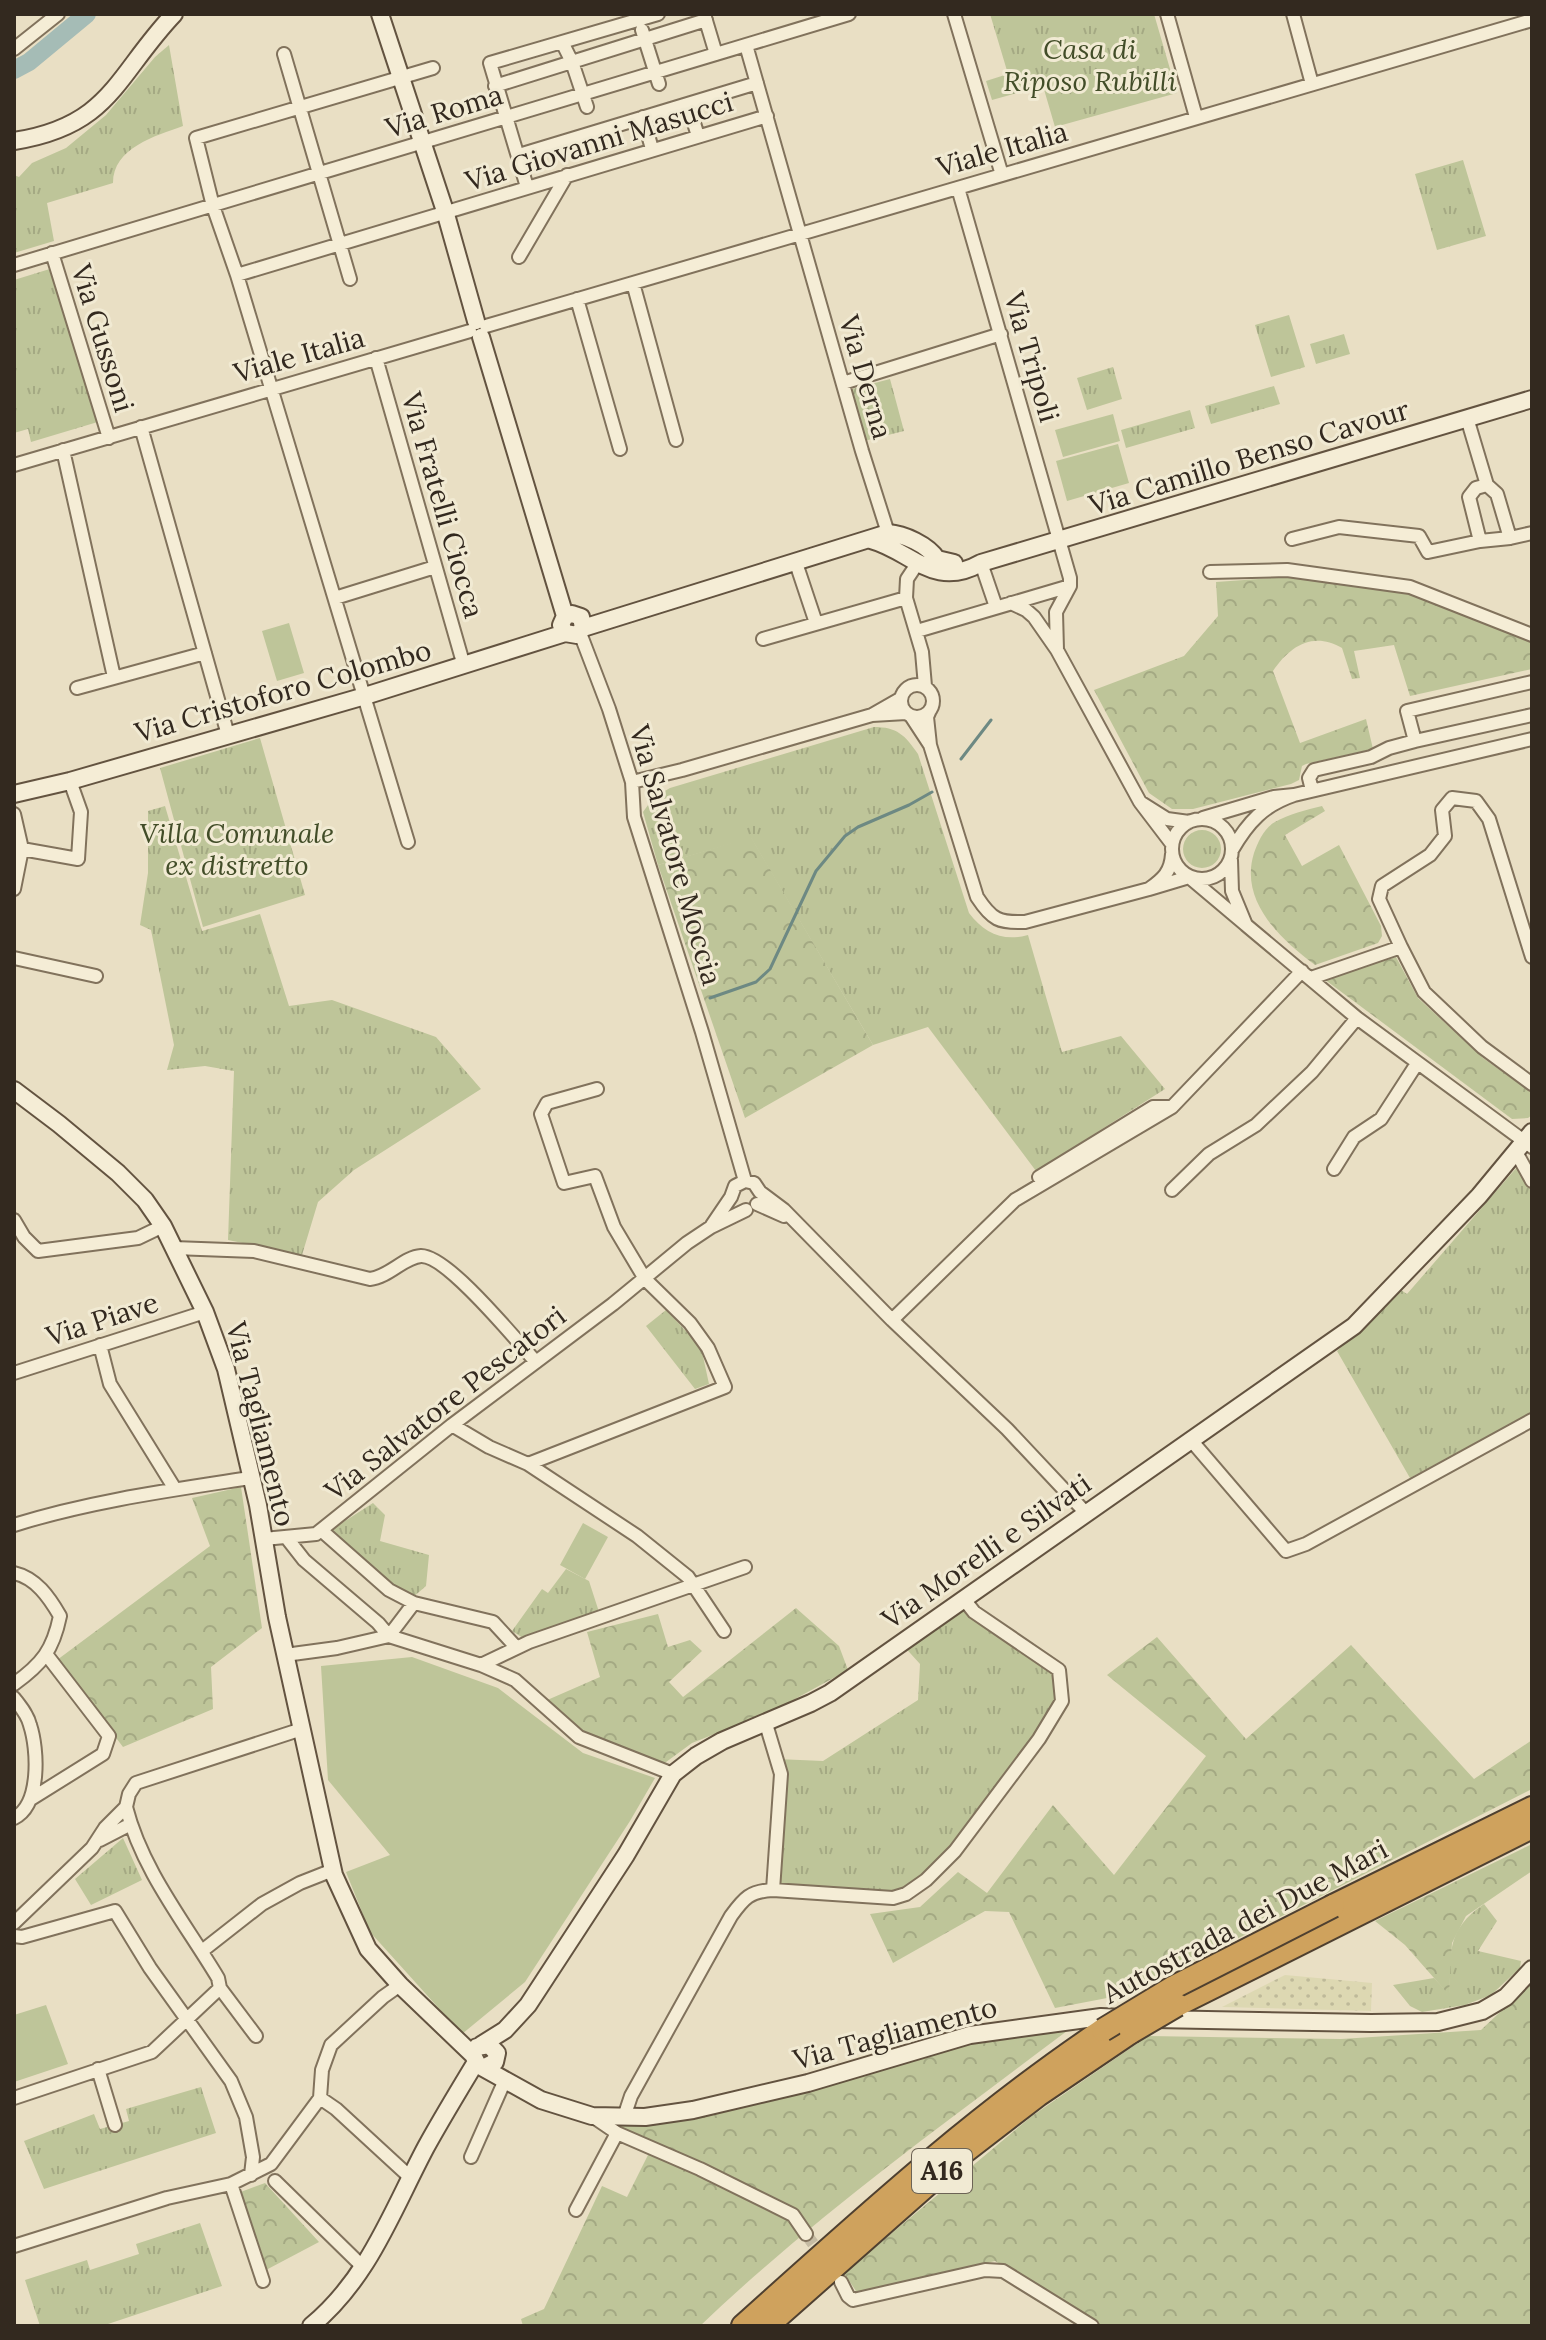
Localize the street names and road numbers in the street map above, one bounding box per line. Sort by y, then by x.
street label: Via Roma [380,76,507,146]
street label: Via Giovanni Masucci [460,83,737,199]
street label: Viale Italia [931,113,1072,185]
street label: Via Gussoni [63,259,143,416]
street label: Via Tripoli [996,287,1068,426]
street label: Via Derna [831,310,901,443]
street label: Viale Italia [228,319,369,391]
street label: Via Fratelli Ciocca [393,387,492,622]
street label: Via Camillo Benso Cavour [1084,391,1413,523]
street label: Via Cristoforo Colombo [130,631,435,751]
street label: Via Salvatore Moccia [621,720,730,989]
street label: Via Piave [40,1284,163,1354]
street label: Via Salvatore Pescatori [316,1298,573,1509]
street label: Via Tagliamento [218,1317,304,1530]
street label: Via Morelli e Silvati [874,1465,1098,1637]
street label: Autostrada dei Due Mari [1095,1831,1394,2012]
street label: Via Tagliamento [788,1989,1001,2078]
road number: A16 [912,2149,972,2193]

